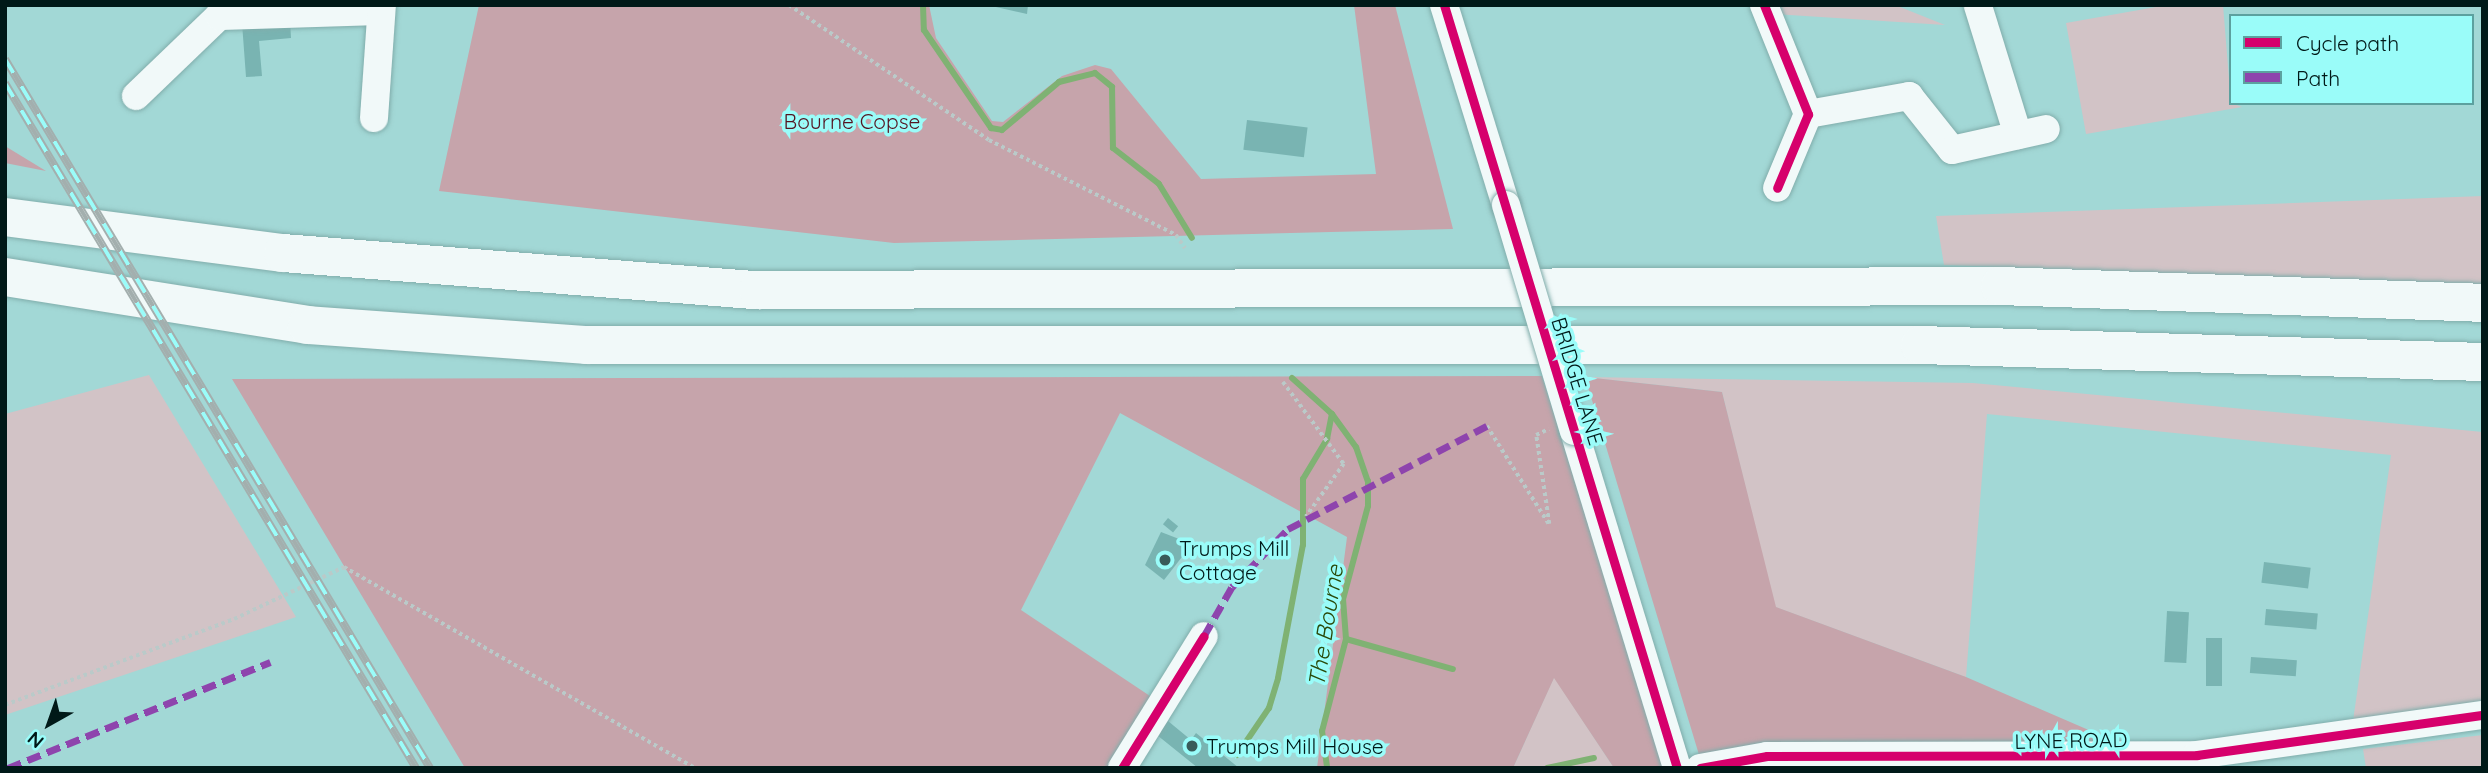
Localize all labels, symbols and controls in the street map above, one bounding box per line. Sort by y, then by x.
legend [2229,14,2474,105]
text: Cycle path [2296,30,2399,56]
text: Path [2296,65,2340,91]
park label: Bourne Copse [784,108,920,134]
street label: BRIDGE LANE [1547,314,1609,448]
place label: Trumps Mill Cottage [1179,535,1289,585]
marker: Trumps Mill Cottage [1157,552,1173,568]
water label: The Bourne [1303,563,1349,689]
north arrow [14,689,84,759]
text: N [22,726,49,754]
street label: LYNE ROAD [2014,726,2128,754]
place label: Trumps Mill House [1206,733,1384,759]
marker: Trumps Mill House [1184,738,1200,754]

